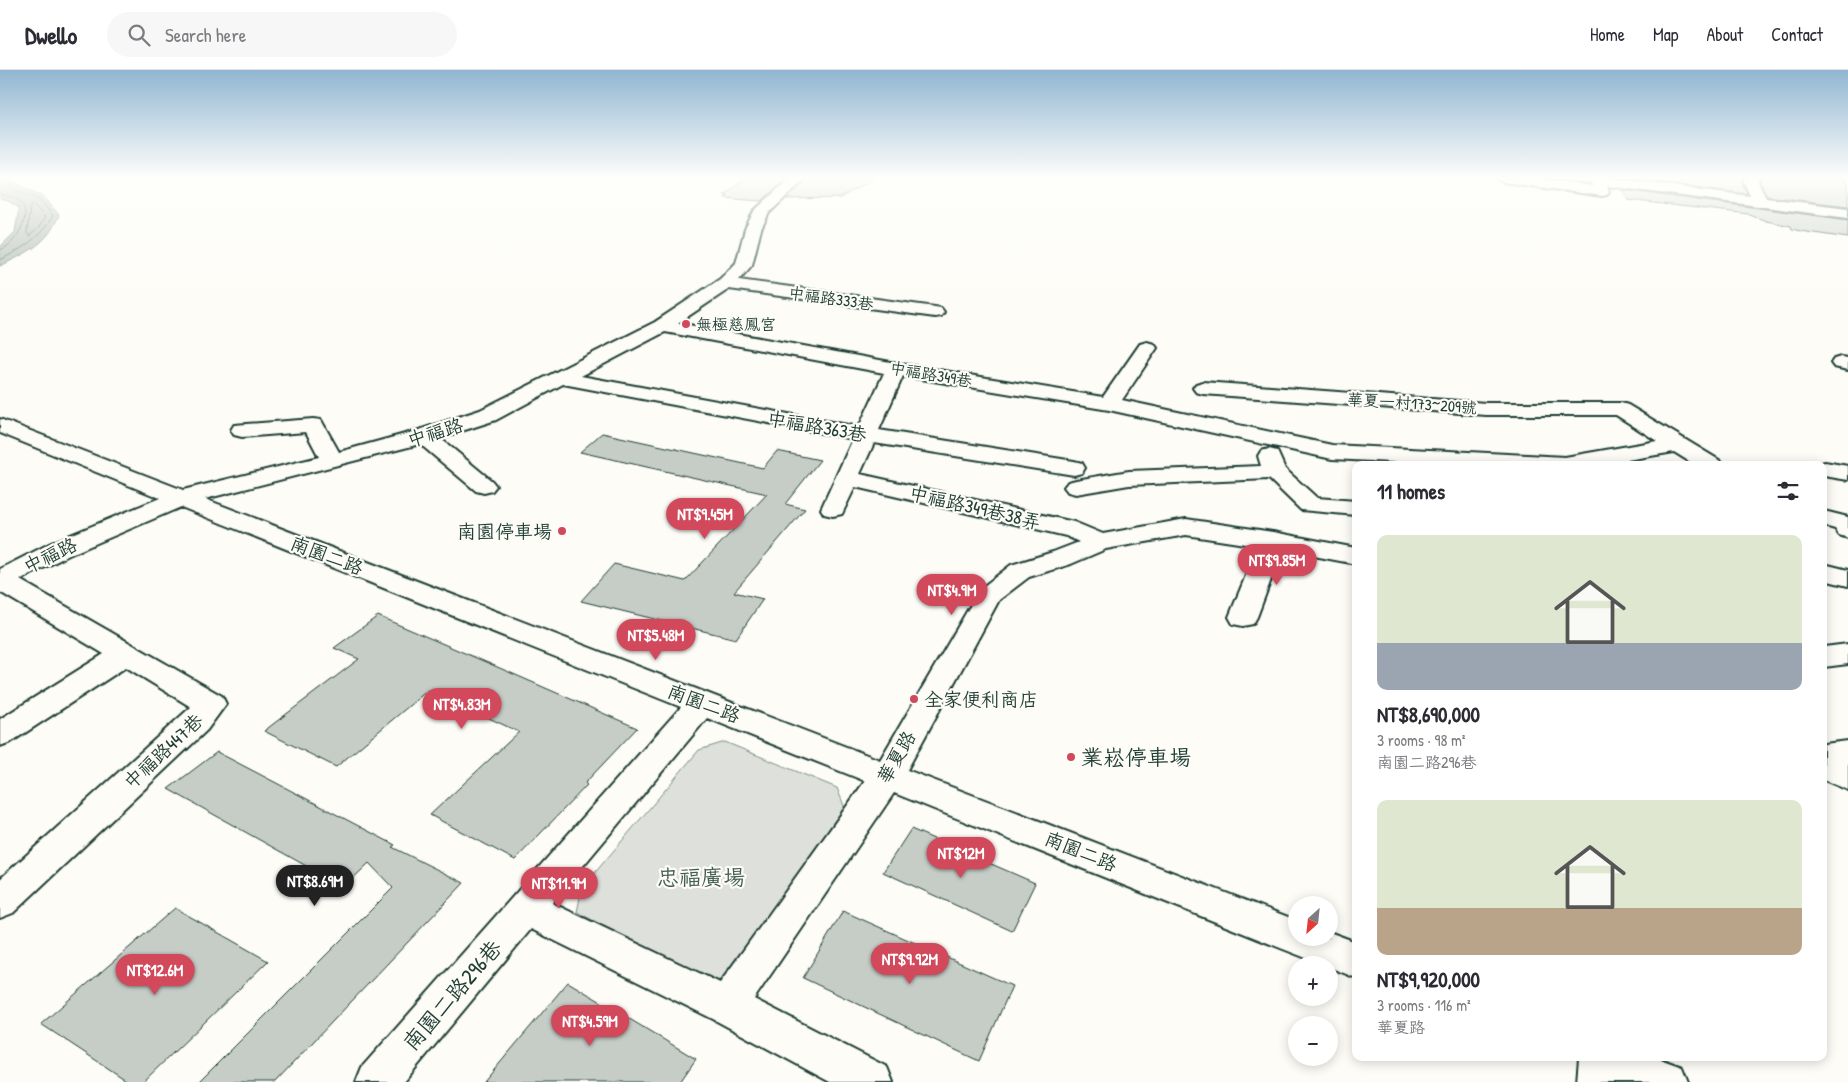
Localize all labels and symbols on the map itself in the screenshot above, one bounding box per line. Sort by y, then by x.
street label: 中福路333巷 [787,281,875,315]
place label: 無極慈鳳宮 [696,313,776,335]
marker: 無極慈鳳宮 [680,318,692,330]
street label: 中福路349巷 [888,356,974,392]
street label: 華夏一村173~209號 [1346,387,1478,419]
street label: 中福路363巷 [765,404,869,448]
street label: 中福路 [404,411,466,453]
street label: 中福路349巷38弄 [907,479,1043,535]
pin: NT$9.45M [653,498,757,540]
place label: 南園停車場 [457,518,552,544]
marker: 南園停車場 [556,525,568,537]
street label: 南園二路 [287,529,367,581]
street label: 中福路 [19,531,81,579]
pin: NT$9.85M [1225,544,1329,586]
pin: NT$4.9M [906,574,998,616]
pin: NT$5.48M [604,618,708,661]
street label: 南園二路 [664,677,744,729]
place label: 全家便利商店 [924,686,1038,712]
pin: NT$4.83M [410,688,514,730]
marker: 全家便利商店 [908,693,920,705]
street label: 中福路447巷 [118,708,208,794]
street label: 華夏路 [870,726,922,788]
place label: 業崧停車場 [1081,742,1191,772]
marker: 業崧停車場 [1065,751,1077,763]
street label: 南園二路 [1041,825,1121,877]
pin: NT$12M [920,836,1002,879]
park label: 忠福廣場 [657,862,745,892]
pin: NT$8.69M [263,864,367,907]
pin: NT$11.9M [507,866,611,909]
north arrow [1288,896,1338,946]
street label: 南園二路296巷 [396,933,508,1057]
pin: NT$9.92M [858,942,962,985]
pin: NT$12.6M [103,954,207,996]
pin: NT$4.59M [538,1004,642,1047]

